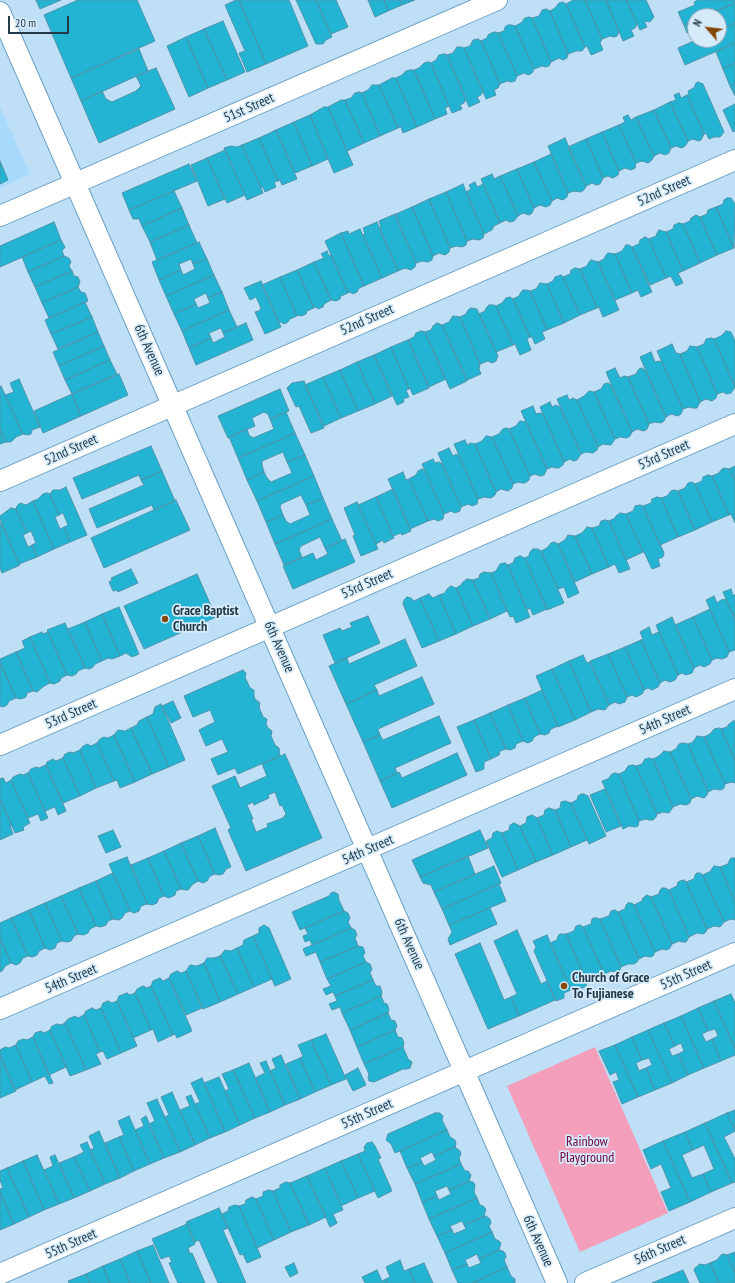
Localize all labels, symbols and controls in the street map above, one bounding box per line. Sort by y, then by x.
scale bar [10,8,71,34]
north arrow [687,8,727,48]
text: 20 m [15,15,36,30]
text: N [690,17,705,29]
street label: 51st Street [221,90,277,126]
street label: 52nd Street [635,172,693,210]
street label: 52nd Street [338,301,396,339]
street label: 6th Avenue [130,322,168,378]
street label: 52nd Street [42,431,100,469]
street label: 53rd Street [636,436,692,474]
street label: 53rd Street [339,565,395,603]
place label: Grace Baptist Church [173,603,239,636]
marker: Grace Baptist Church [160,614,170,624]
street label: 6th Avenue [260,619,298,675]
street label: 53rd Street [43,695,99,733]
street label: 54th Street [637,701,693,739]
street label: 54th Street [340,831,396,869]
street label: 6th Avenue [390,916,428,972]
street label: 55th Street [658,956,714,994]
street label: 54th Street [43,961,99,997]
place label: Church of Grace To Fujianese [572,970,649,1002]
marker: Church of Grace To Fujianese [559,981,569,991]
street label: 55th Street [339,1095,395,1133]
park label: Rainbow Playground [560,1134,614,1166]
street label: 6th Avenue [519,1213,557,1269]
street label: 55th Street [43,1225,99,1263]
street label: 56th Street [632,1231,688,1269]

